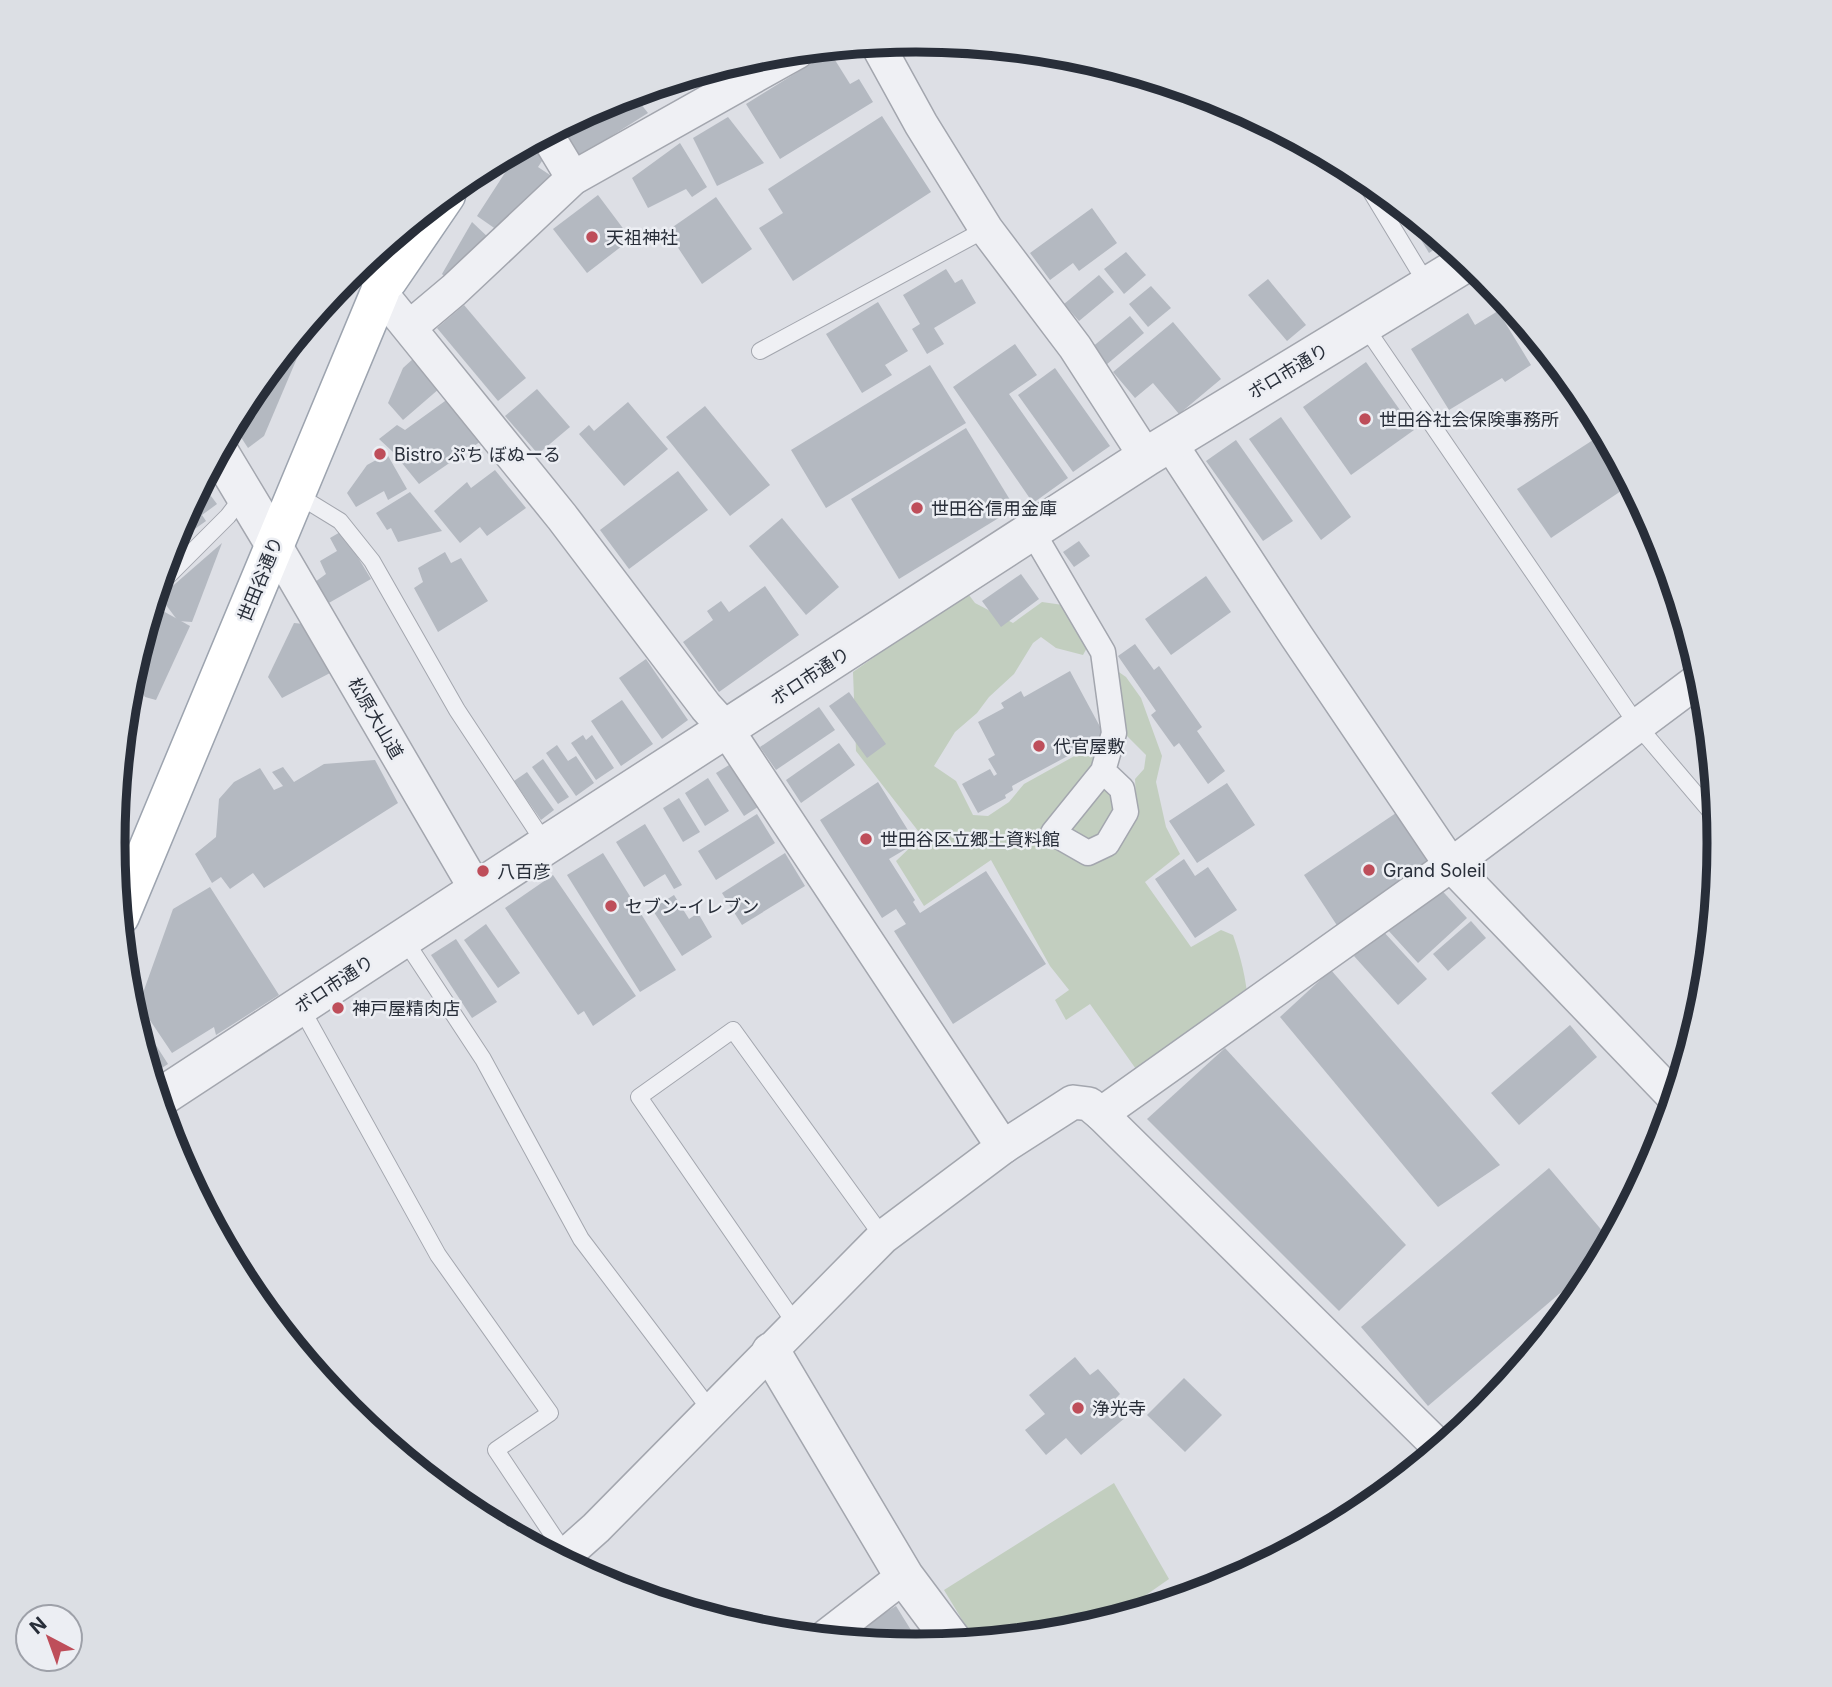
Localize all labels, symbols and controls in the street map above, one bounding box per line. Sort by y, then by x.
place label: 天祖神社 [606,227,678,248]
marker: 天祖神社 [584,229,600,245]
street label: ボロ市通り [1244,339,1332,403]
place label: 世田谷社会保険事務所 [1379,409,1559,430]
marker: 世田谷社会保険事務所 [1357,411,1373,427]
place label: Bistro ぷち ぼぬーる [394,444,561,465]
marker: Bistro ぷち ぼぬーる [372,446,388,462]
place label: 世田谷信用金庫 [931,498,1057,519]
marker: 世田谷信用金庫 [909,500,925,516]
street label: 世田谷通り [233,533,287,625]
street label: ボロ市通り [767,643,853,709]
street label: 松原大山道 [344,674,408,762]
place label: 代官屋敷 [1053,736,1125,757]
marker: 代官屋敷 [1031,738,1047,754]
place label: 世田谷区立郷土資料館 [880,829,1060,850]
marker: 世田谷区立郷土資料館 [858,831,874,847]
place label: Grand Soleil [1383,860,1486,881]
place label: 八百彦 [497,861,551,882]
marker: Grand Soleil [1361,862,1377,878]
marker: 八百彦 [475,863,491,879]
place label: セブン-イレブン [625,896,759,917]
marker: セブン-イレブン [603,898,619,914]
street label: ボロ市通り [291,951,377,1017]
place label: 神戸屋精肉店 [352,998,460,1019]
marker: 神戸屋精肉店 [330,1000,346,1016]
place label: 浄光寺 [1092,1398,1146,1419]
marker: 浄光寺 [1070,1400,1086,1416]
north arrow [14,1603,84,1673]
text: N [25,1612,51,1639]

